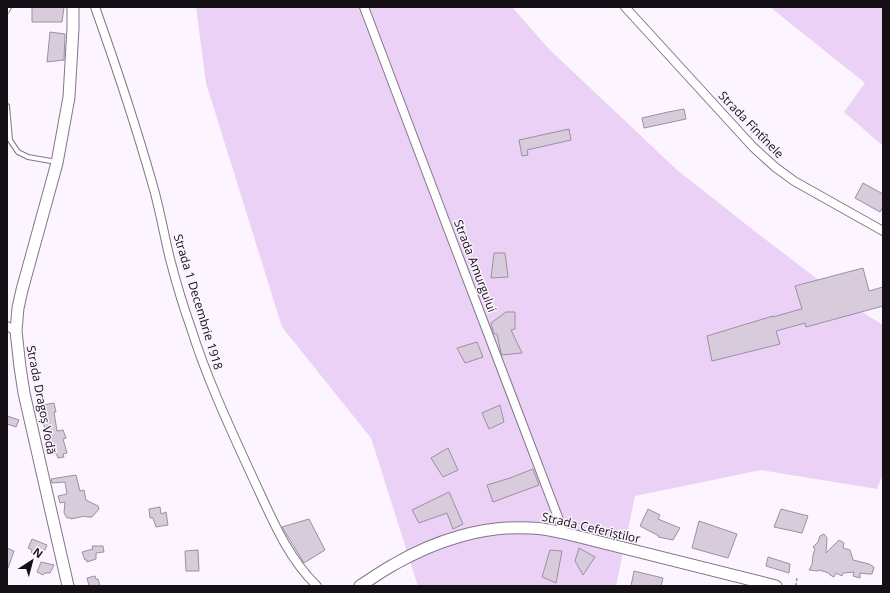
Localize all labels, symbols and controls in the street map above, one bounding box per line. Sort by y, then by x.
street label: Strada Fîntînele [715,87,788,162]
street label: Strada Amurgului [450,217,501,315]
street label: Strada 1 Decembrie 1918 [170,232,227,372]
street label: Strada Dragoș Vodă [23,344,60,456]
street label: Strada Ceferiștilor [540,508,642,547]
north arrow [12,541,52,581]
text: N [30,544,46,561]

